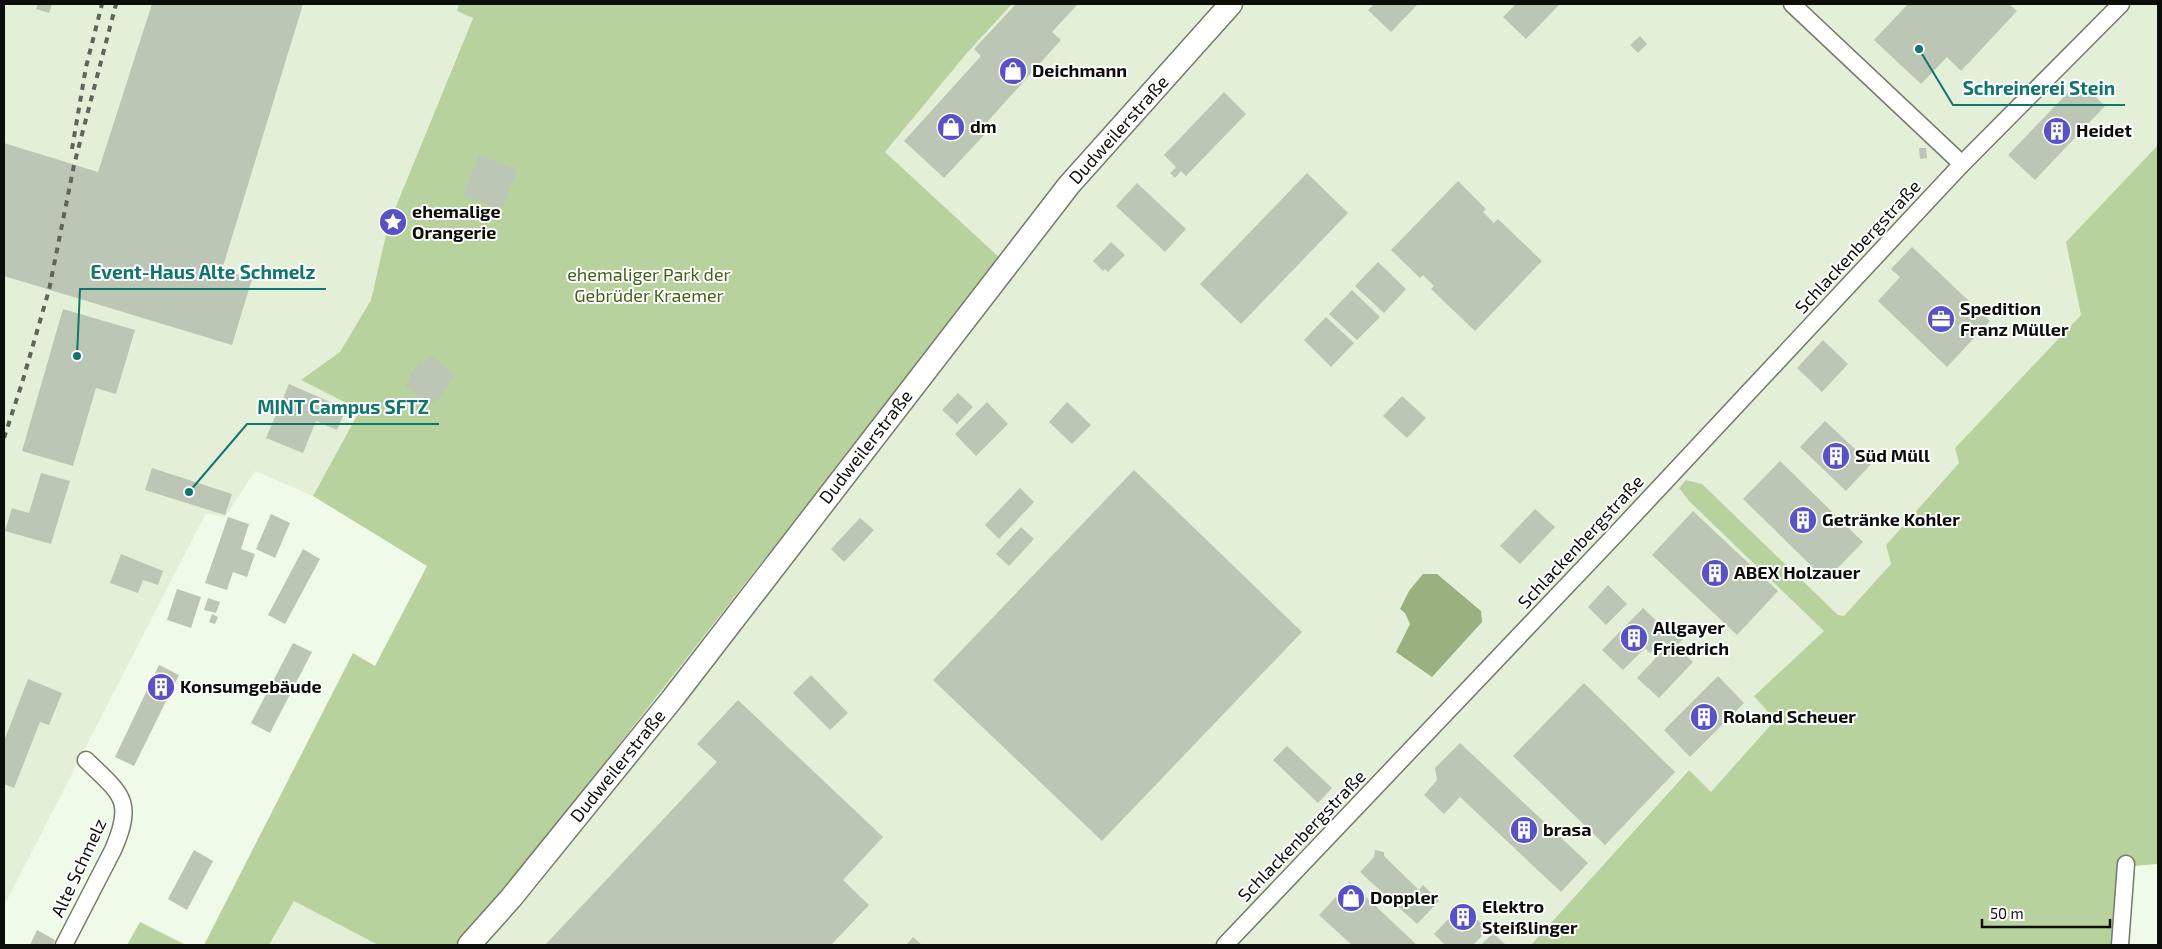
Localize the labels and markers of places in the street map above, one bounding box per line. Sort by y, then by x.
shop icon: Deichmann [998,56,1028,86]
place label: Deichmann [1032,59,1127,81]
callout: Schreinerei Stein [1953,71,2125,105]
shop icon: dm [936,112,966,142]
place label: dm [970,115,997,137]
building icon: Heidet [2042,116,2072,146]
place label: Heidet [2076,119,2132,141]
place label: ehemalige Orangerie [412,200,501,243]
place icon: ehemalige Orangerie [378,207,408,237]
callout: Event-Haus Alte Schmelz [80,255,326,289]
place label: Spedition Franz Müller [1960,297,2069,340]
office icon: Spedition Franz Müller [1926,304,1956,334]
callout: MINT Campus SFTZ [247,390,439,424]
building icon: Süd Müll [1821,441,1851,471]
place label: Süd Müll [1855,444,1930,466]
building icon: Getränke Kohler [1788,505,1818,535]
place label: Getränke Kohler [1822,508,1960,530]
building icon: ABEX Holzauer [1700,558,1730,588]
place label: ABEX Holzauer [1734,561,1861,583]
place label: Allgayer Friedrich [1653,616,1729,659]
building icon: Allgayer Friedrich [1619,623,1649,653]
building icon: Konsumgebäude [146,672,176,702]
place label: Konsumgebäude [180,675,322,697]
building icon: Roland Scheuer [1689,702,1719,732]
place label: Roland Scheuer [1723,705,1856,727]
building icon: brasa [1509,815,1539,845]
place label: brasa [1543,818,1591,840]
shop icon: Doppler [1336,883,1366,913]
place label: Doppler [1370,886,1439,908]
place label: Elektro Steißlinger [1482,895,1578,938]
building icon: Elektro Steißlinger [1448,902,1478,932]

